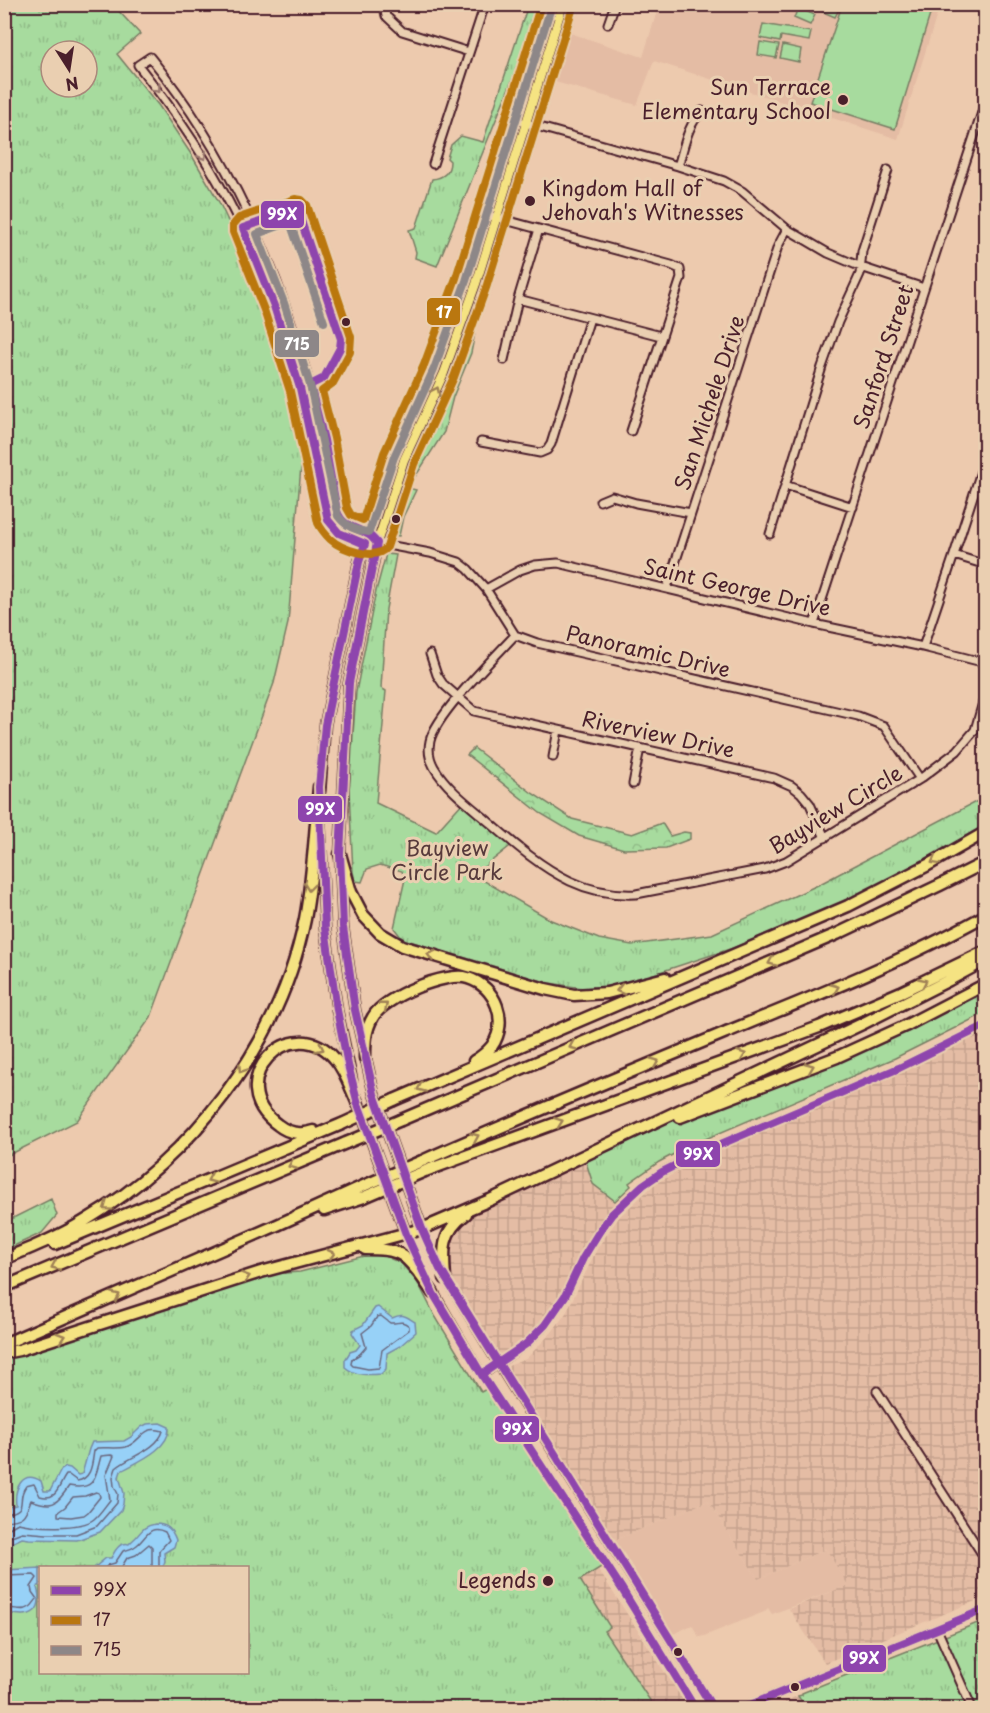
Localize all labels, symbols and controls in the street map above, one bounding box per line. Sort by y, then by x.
north arrow [39,39,99,99]
place label: Sun Terrace Elementary School [642,70,831,126]
text: N [64,72,81,98]
one-way arrow [150,82,161,93]
marker: Sun Terrace Elementary School [836,93,850,107]
one-way arrow [196,150,207,161]
place label: Kingdom Hall of Jehovah's Witnesses [542,171,744,227]
marker: Kingdom Hall of Jehovah's Witnesses [523,194,537,208]
line badge: 99X [260,200,305,229]
text: 99X [267,201,297,225]
street label: Sanford Street [844,280,921,433]
line badge: 17 [426,297,461,326]
text: 17 [436,299,453,323]
street label: San Michele Drive [665,311,752,494]
unlabelled marker [340,316,352,328]
line badge: 715 [274,329,320,358]
text: 715 [284,331,310,355]
one-way arrow [428,387,440,398]
unlabelled marker [390,513,402,525]
street label: Saint George Drive [641,549,834,623]
street label: Panoramic Drive [563,616,734,685]
street label: Riverview Drive [579,701,738,765]
street label: Bayview Circle [762,756,908,861]
line badge: 99X [297,795,343,823]
text: 99X [305,796,335,820]
park label: Bayview Circle Park [391,831,503,887]
one-way arrow [931,854,941,866]
one-way arrow [303,883,316,892]
one-way arrow [426,950,437,962]
one-way arrow [767,954,778,966]
one-way arrow [916,978,927,990]
one-way arrow [615,983,625,996]
one-way arrow [829,983,840,995]
one-way arrow [377,1002,388,1013]
one-way arrow [568,1039,579,1051]
one-way arrow [314,1041,324,1052]
one-way arrow [736,1049,747,1062]
one-way arrow [649,1057,660,1069]
one-way arrow [239,1062,250,1073]
one-way arrow [804,1062,815,1074]
one-way arrow [416,1081,427,1093]
one-way arrow [553,1117,564,1129]
one-way arrow [469,1133,480,1145]
line badge: 99X [675,1140,721,1168]
text: 99X [683,1141,713,1165]
one-way arrow [288,1158,299,1170]
one-way arrow [206,1172,217,1184]
one-way arrow [102,1200,113,1211]
one-way arrow [326,1249,336,1261]
one-way arrow [50,1259,61,1271]
one-way arrow [240,1271,251,1284]
one-way arrow [110,1291,121,1303]
one-way arrow [55,1332,66,1344]
line badge: 99X [494,1415,540,1443]
text: 99X [502,1416,532,1440]
place label: Legends [458,1563,536,1595]
legend [39,1566,249,1674]
marker: Legends [541,1574,555,1588]
text: 99X [93,1575,127,1602]
text: 17 [93,1605,111,1632]
text: 715 [93,1635,121,1662]
line badge: 99X [842,1644,887,1673]
text: 99X [849,1645,879,1669]
unlabelled marker [672,1646,684,1658]
unlabelled marker [789,1681,801,1693]

